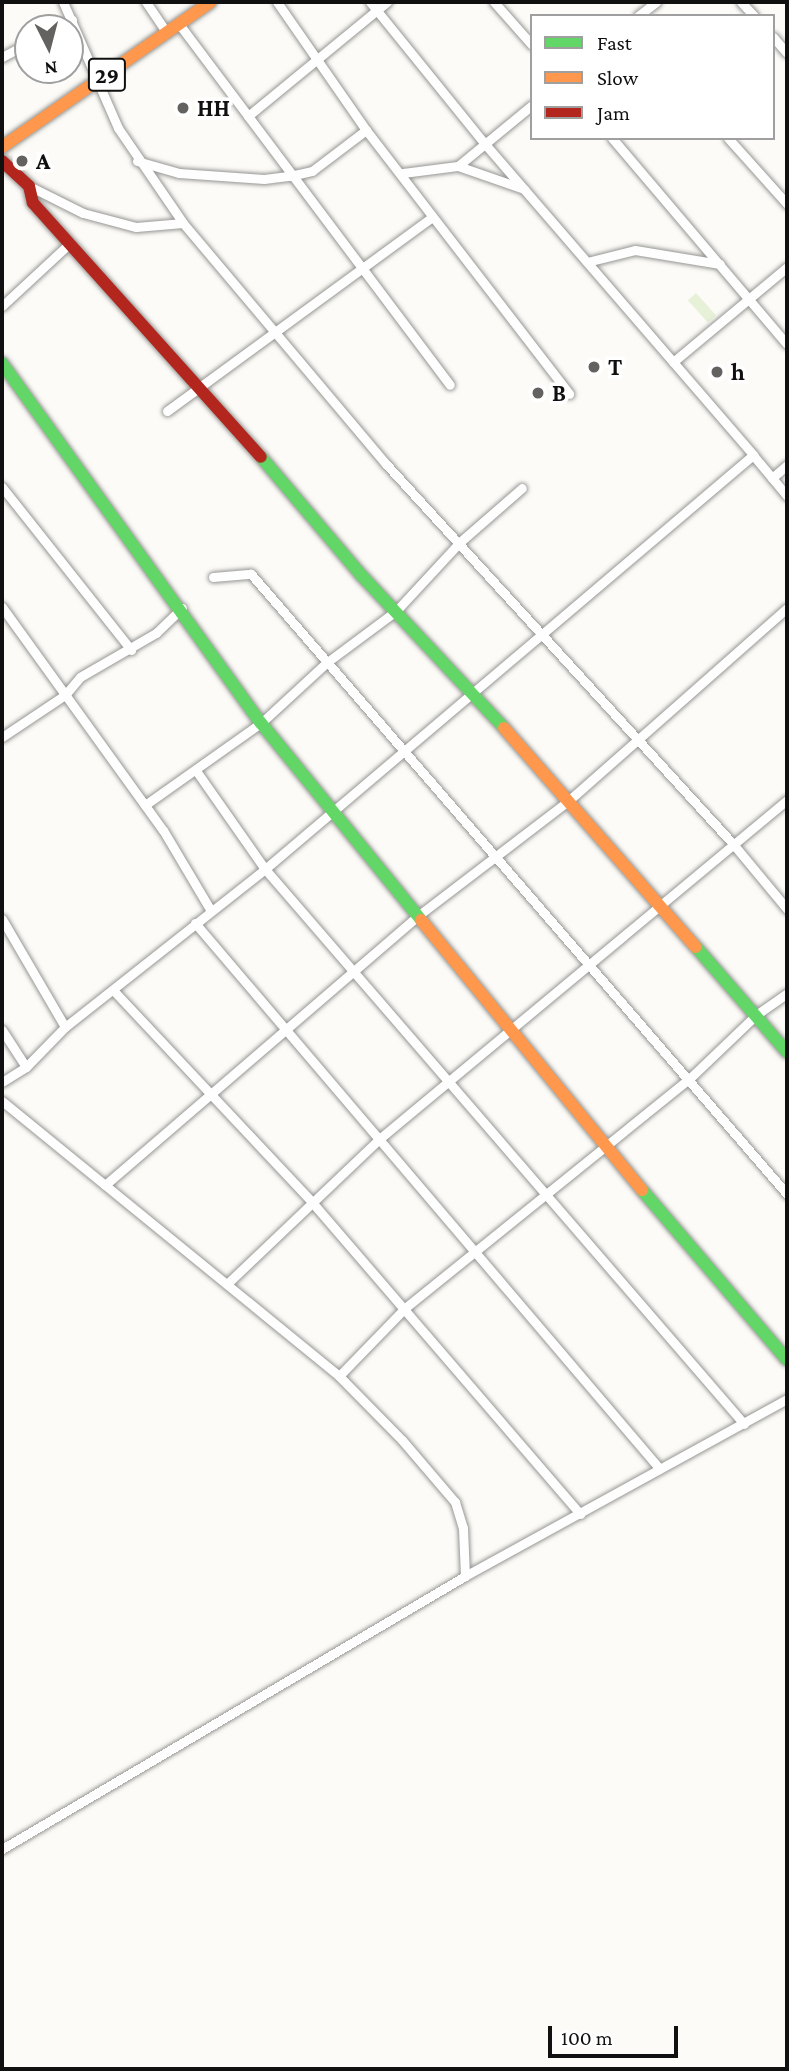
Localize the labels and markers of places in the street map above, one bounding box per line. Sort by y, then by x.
place label: HH [197,94,230,122]
marker: HH [175,100,191,116]
place label: A [36,147,50,175]
marker: A [14,153,30,169]
place label: T [608,353,622,381]
place label: h [731,358,745,386]
marker: T [586,359,602,375]
marker: h [709,364,725,380]
place label: B [552,379,566,407]
marker: B [530,385,546,401]

